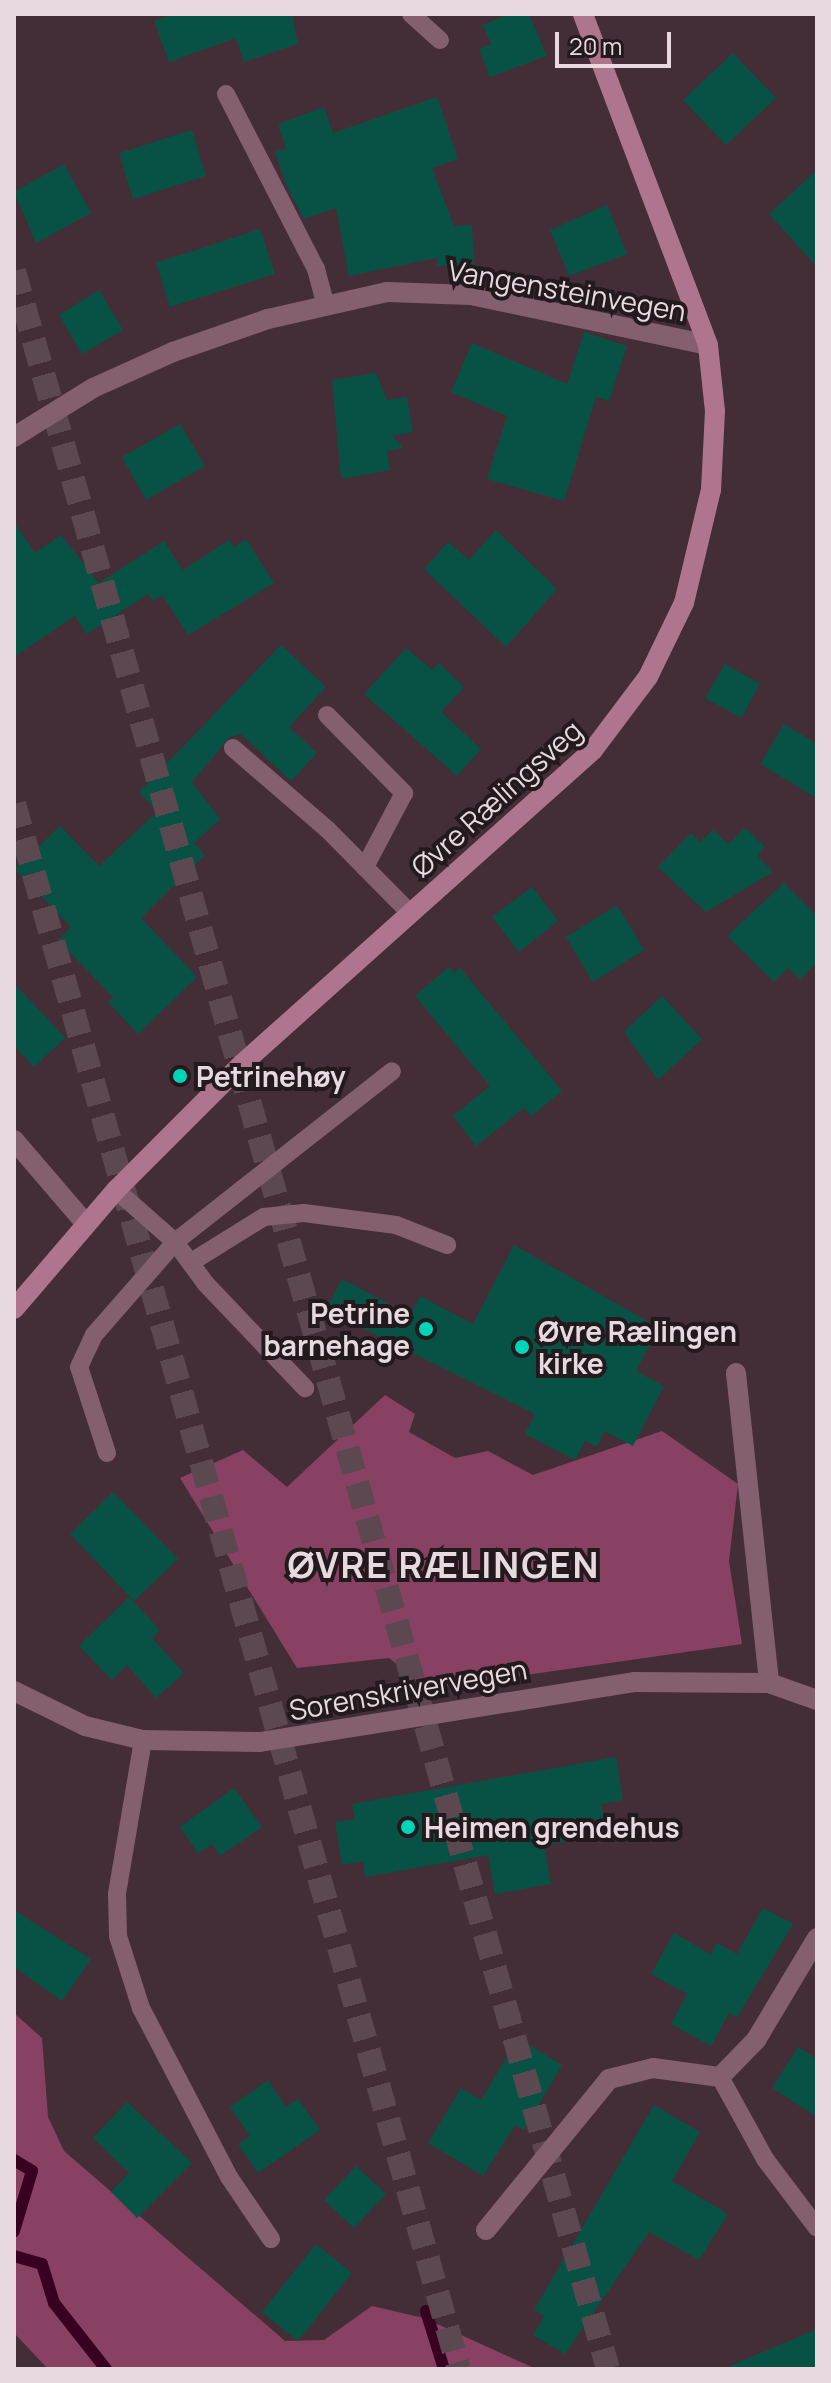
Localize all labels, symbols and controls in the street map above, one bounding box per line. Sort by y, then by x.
scale bar [559,16,675,66]
text: 20 m [569,29,622,62]
street label: Vangensteinvegen [445,253,689,327]
street label: Øvre Rælingsveg [404,713,588,883]
place label: Petrinehøy [196,1059,346,1093]
marker: Petrinehøy [171,1067,189,1085]
place label: Petrine barnehage [264,1296,410,1362]
place label: Øvre Rælingen kirke [538,1314,737,1380]
marker: Petrine barnehage [417,1320,435,1338]
marker: Øvre Rælingen kirke [513,1338,531,1356]
district label: ØVRE RÆLINGEN [288,1543,600,1587]
street label: Sorenskrivervegen [287,1652,529,1726]
place label: Heimen grendehus [424,1810,680,1844]
marker: Heimen grendehus [399,1818,417,1836]

